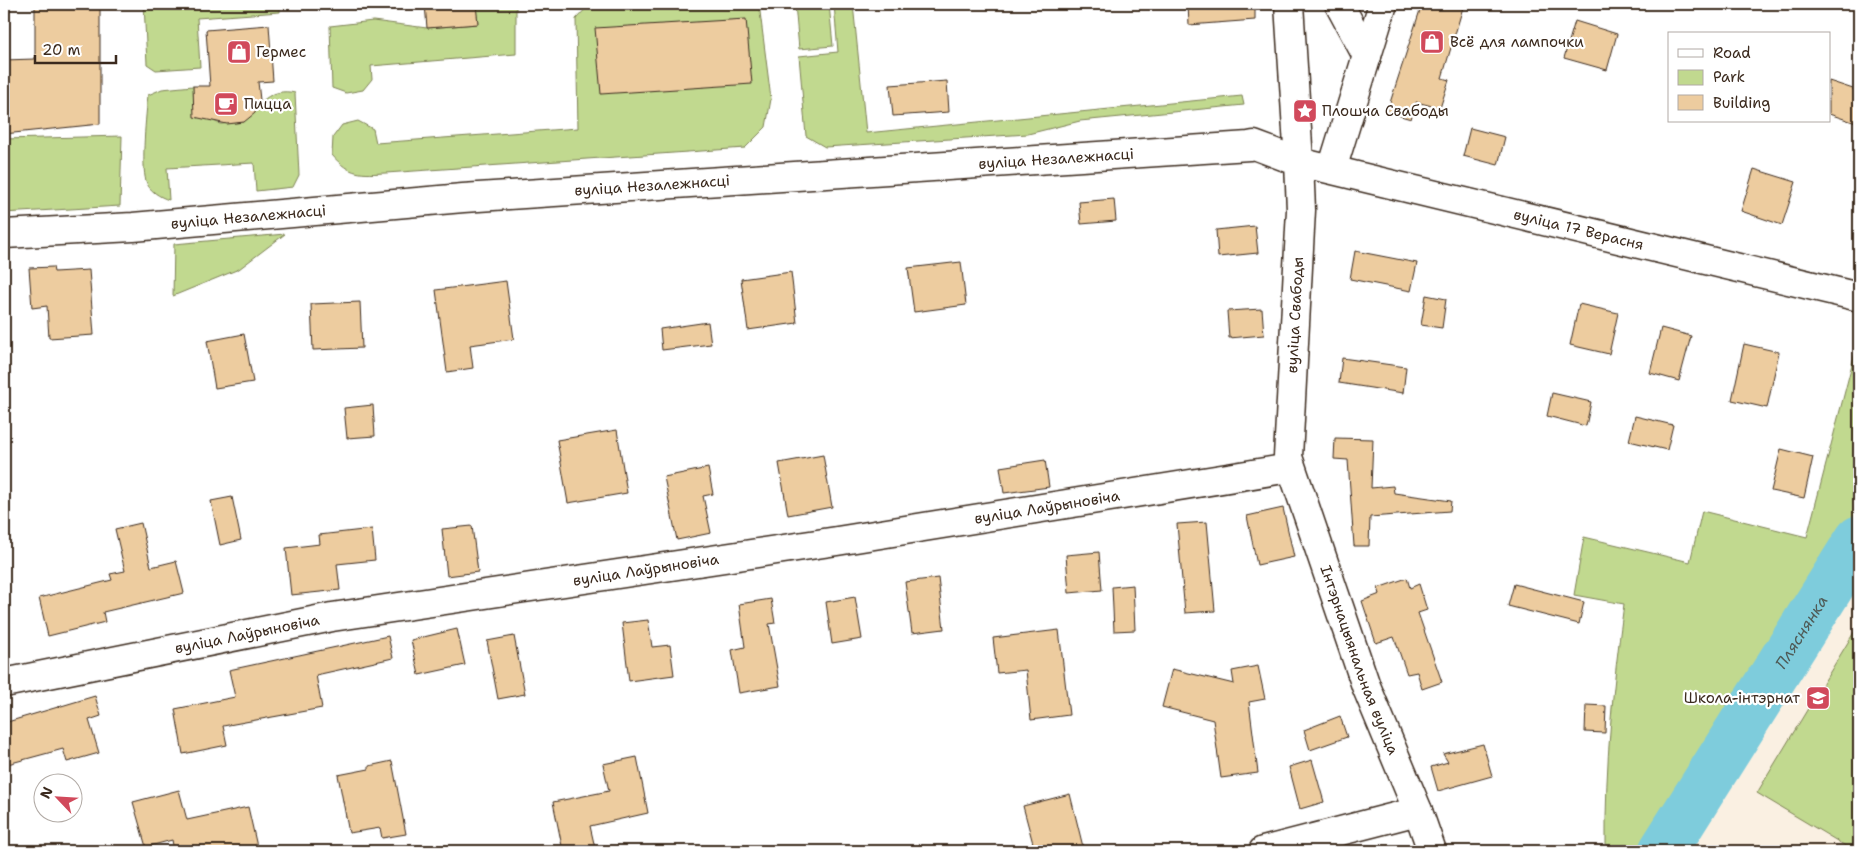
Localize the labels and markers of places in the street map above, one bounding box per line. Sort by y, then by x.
shop icon: Всё для лампочки [1419,29,1445,55]
place label: Всё для лампочки [1450,32,1584,52]
shop icon: Гермес [226,39,252,65]
place label: Гермес [256,42,306,62]
cafe icon: Пицца [213,91,239,117]
place label: Пицца [244,94,292,114]
place icon: Плошча Свабоды [1292,98,1318,124]
place label: Плошча Свабоды [1322,101,1449,121]
school or university icon: Школа-інтэрнат [1805,685,1831,711]
place label: Школа-інтэрнат [1684,688,1800,708]

